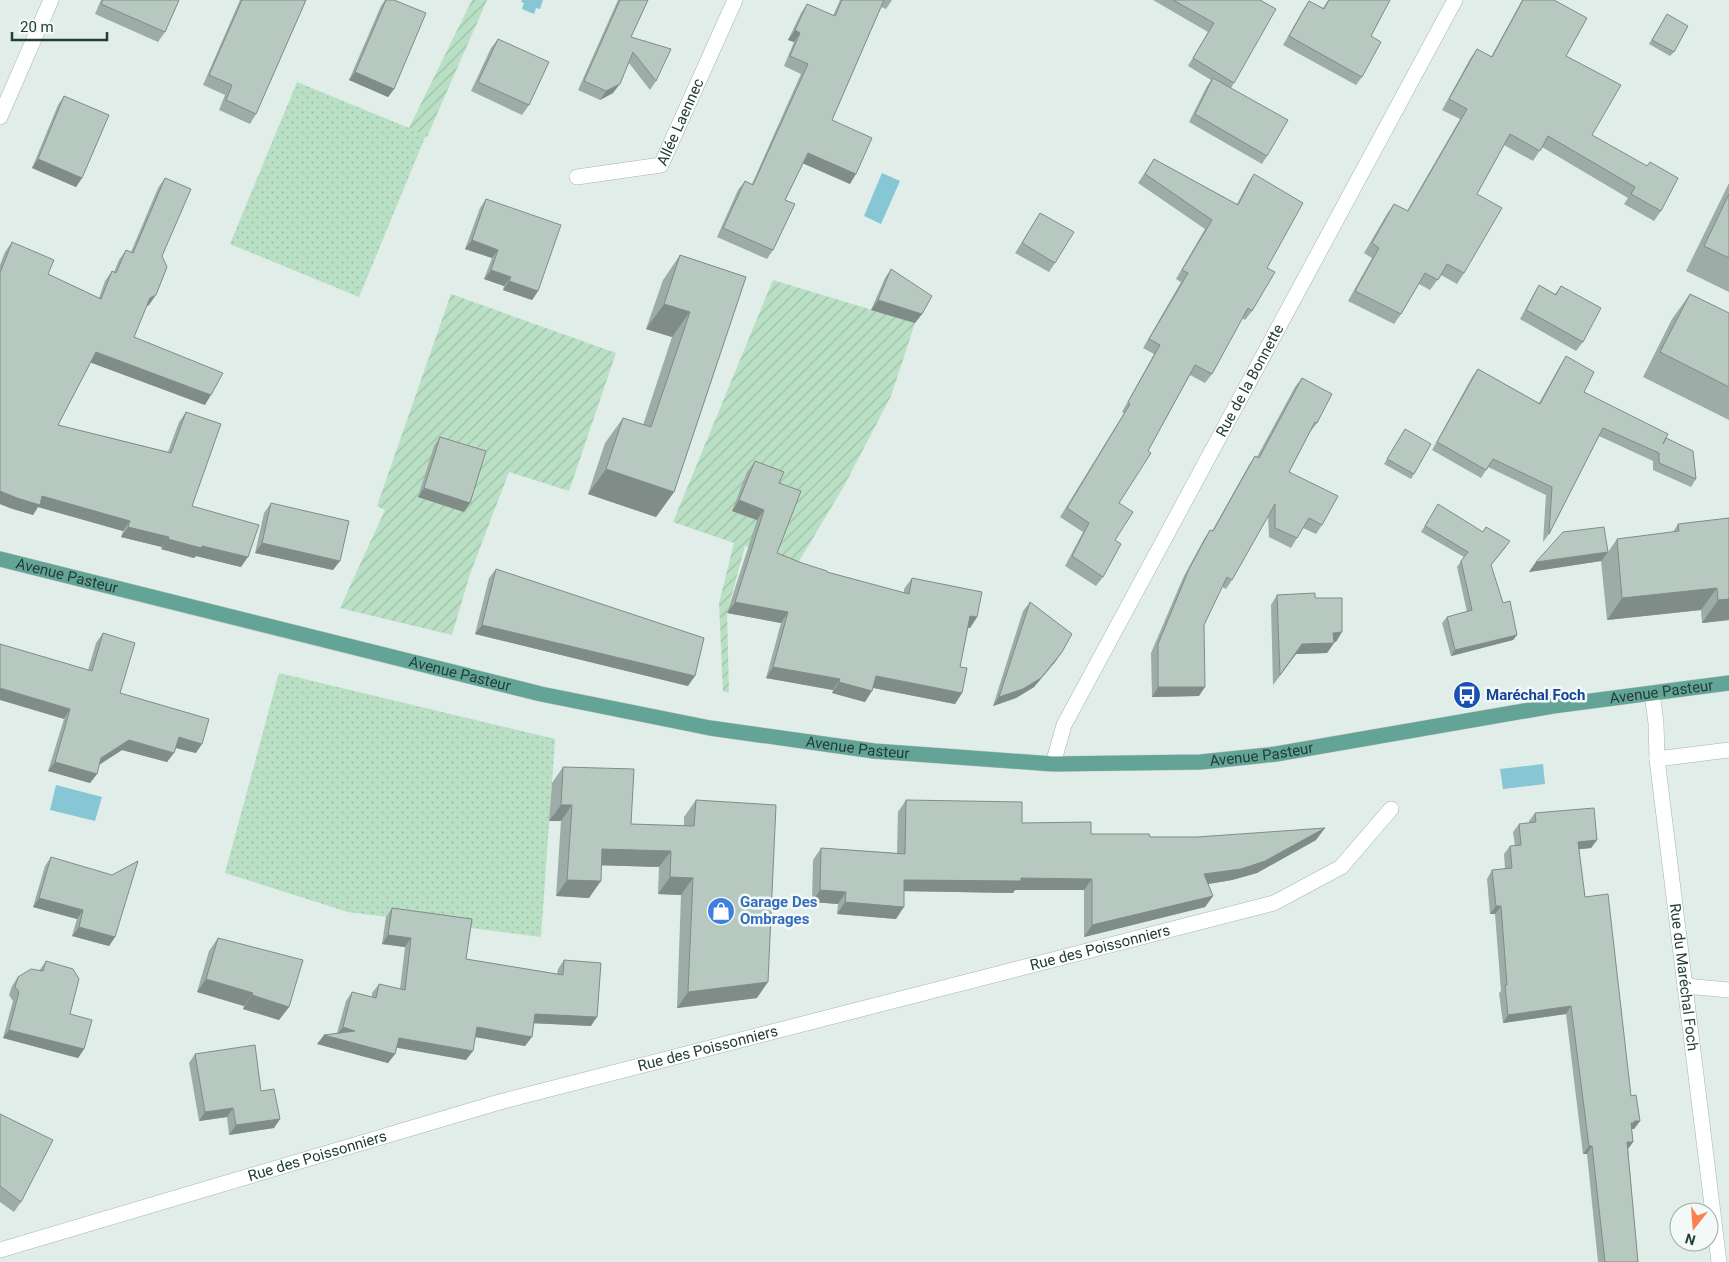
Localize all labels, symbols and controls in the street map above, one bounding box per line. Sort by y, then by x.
scale bar [12,10,108,42]
text: 20 m [20,18,54,36]
street label: Allée Laennec [653,76,708,168]
street label: Rue de la Bonnette [1212,321,1287,440]
street label: Avenue Pasteur [14,554,120,597]
street label: Avenue Pasteur [407,652,513,695]
street label: Avenue Pasteur [1609,676,1714,708]
bus stop icon: Maréchal Foch [1452,680,1482,710]
place label: Maréchal Foch [1486,686,1585,704]
street label: Avenue Pasteur [805,733,910,763]
street label: Avenue Pasteur [1209,739,1315,770]
place label: Garage Des Ombrages [740,893,818,928]
shop icon: Garage Des Ombrages [706,896,736,926]
street label: Rue du Maréchal Foch [1666,902,1702,1052]
street label: Rue des Poissonniers [1028,921,1172,974]
street label: Rue des Poissonniers [636,1022,780,1075]
street label: Rue des Poissonniers [246,1127,389,1185]
north arrow [1669,1202,1719,1252]
text: N [1683,1230,1697,1249]

